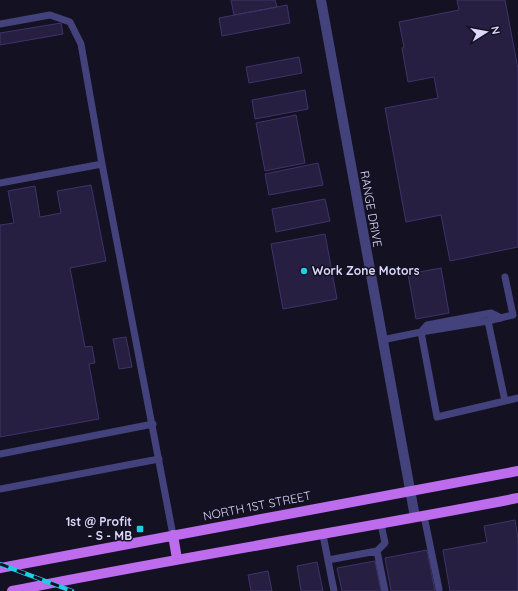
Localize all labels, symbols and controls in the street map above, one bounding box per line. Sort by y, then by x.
north arrow [466,12,506,52]
text: N [488,25,503,35]
street label: RANGE DRIVE [357,169,386,249]
place label: Work Zone Motors [312,263,420,278]
marker: Work Zone Motors [299,266,309,276]
street label: NORTH 1ST STREET [202,488,312,523]
place label: 1st @ Profit - S - MB [66,514,132,543]
marker: 1st @ Profit - S - MB [135,524,145,534]

